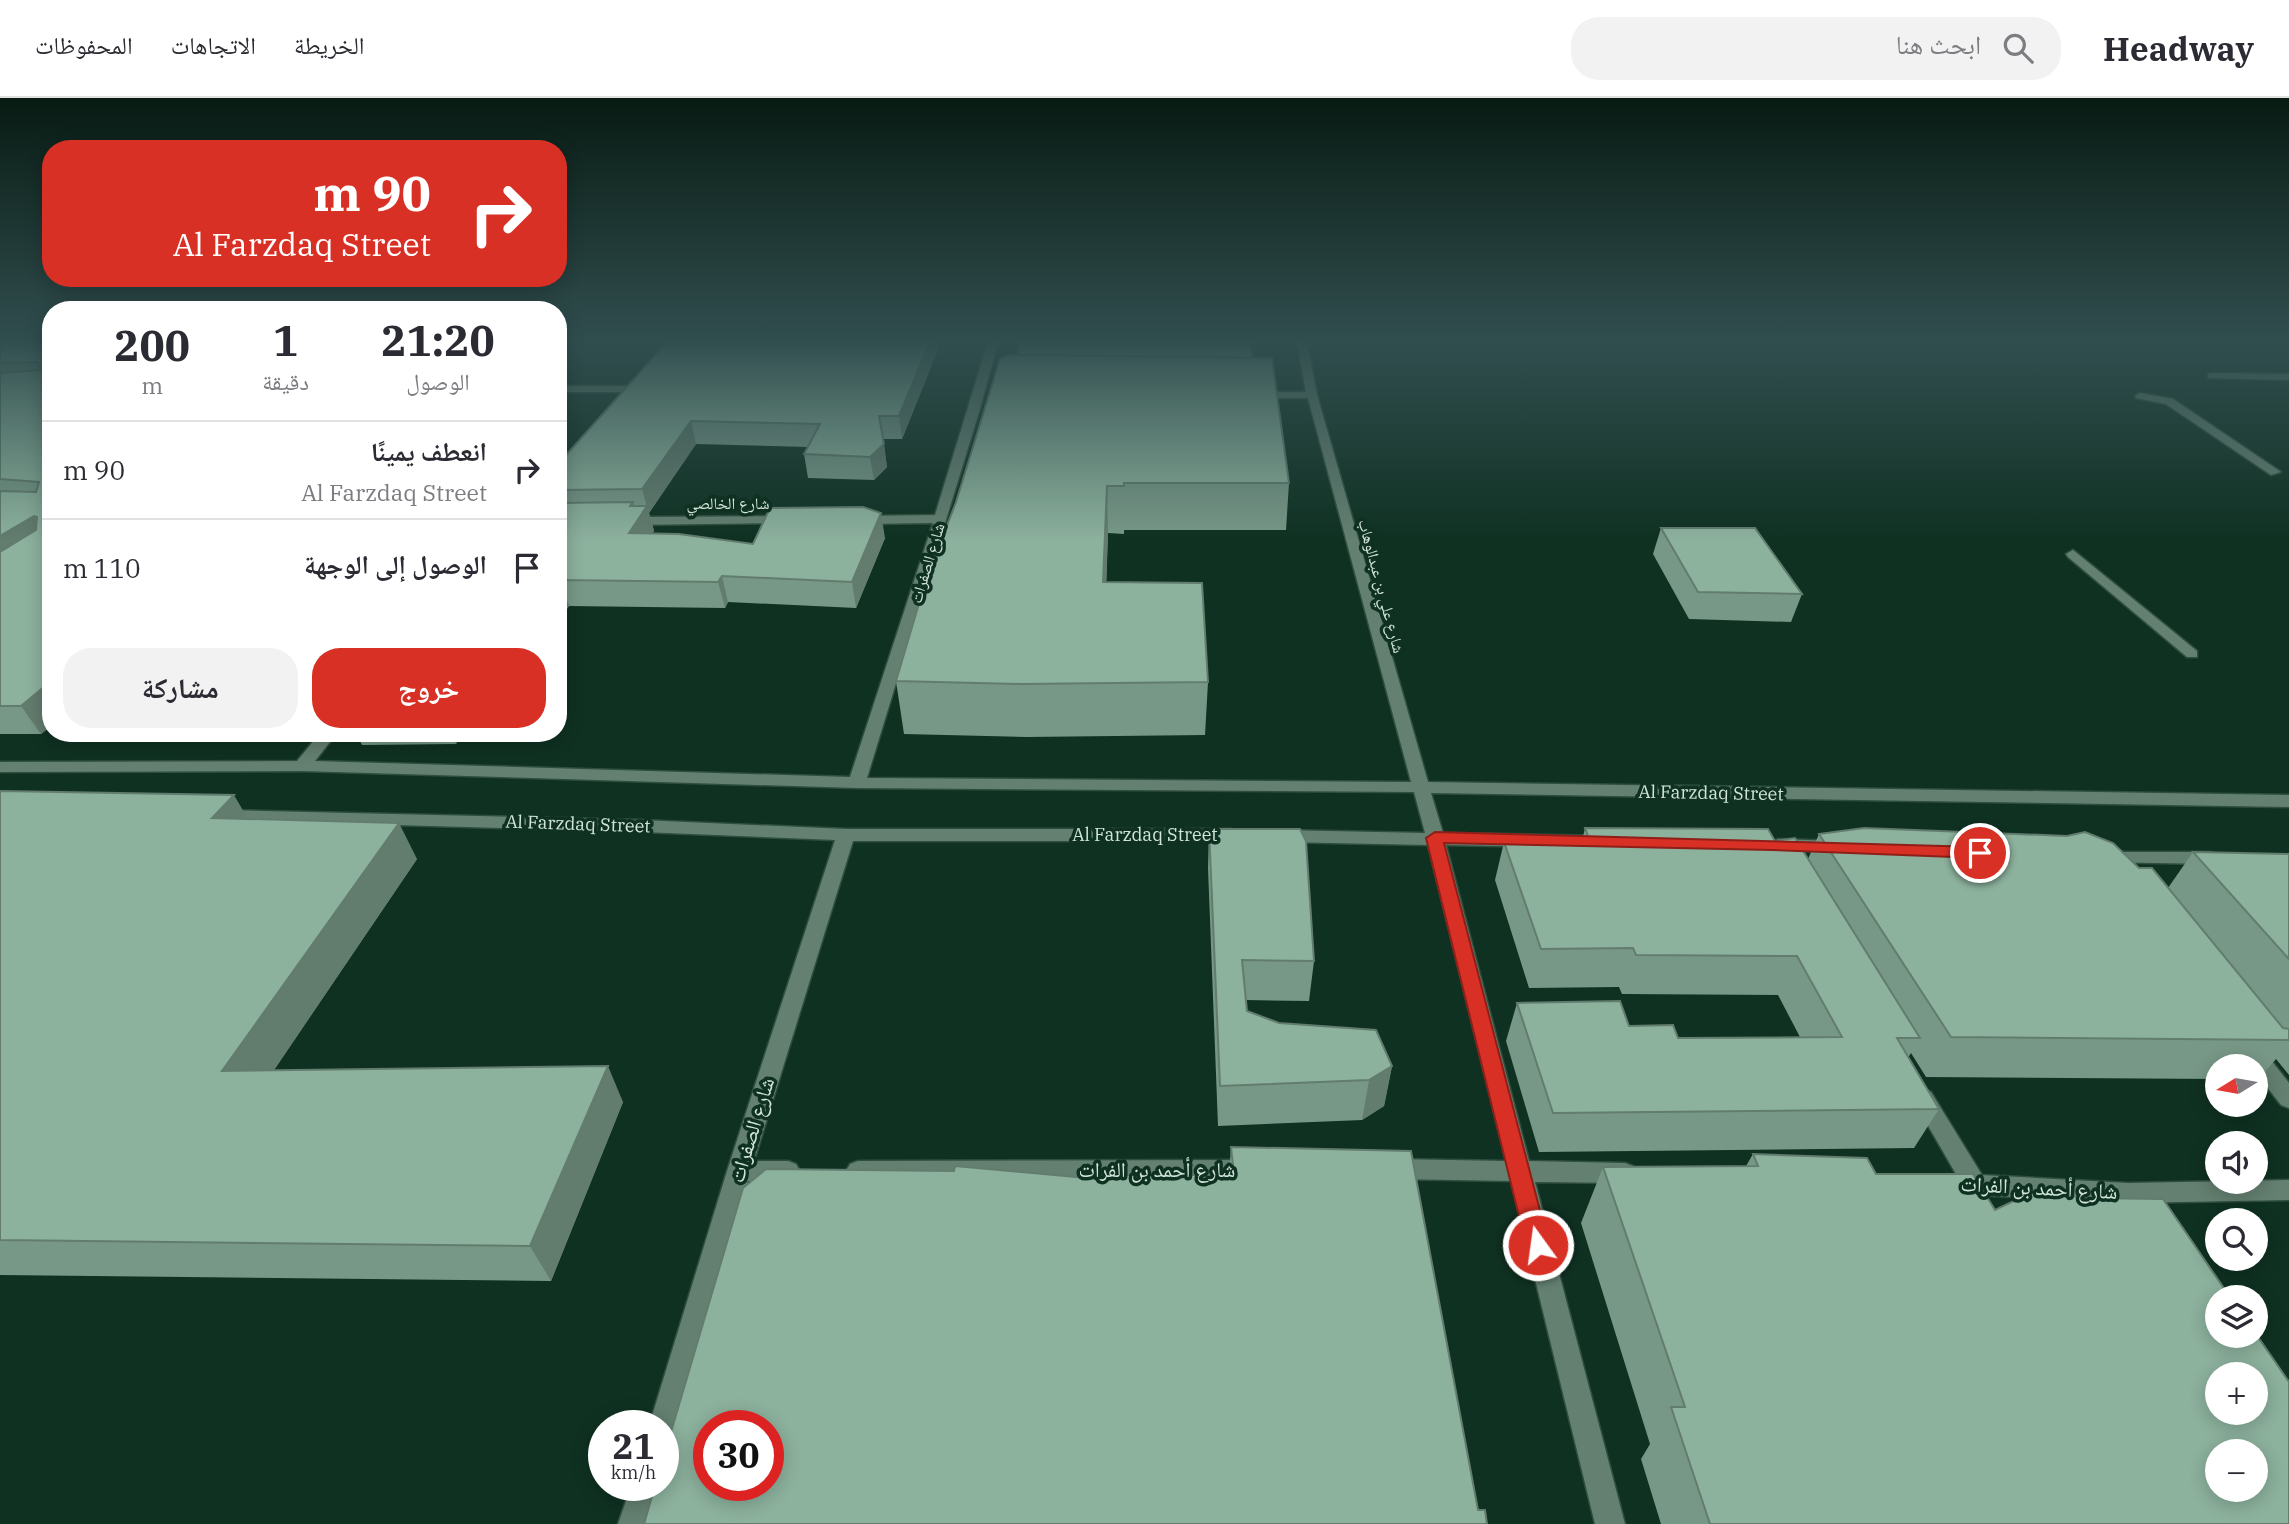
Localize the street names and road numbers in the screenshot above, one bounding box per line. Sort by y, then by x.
street label: شارع الخالصي [687,493,769,516]
street label: شارع علي بن عبدالوهاب [1352,517,1409,656]
street label: شارع الصفرات [905,521,950,606]
street label: Al Farzdaq Street [1638,780,1784,805]
street label: Al Farzdaq Street [505,809,651,838]
street label: Al Farzdaq Street [1072,823,1218,846]
street label: شارع الصفرات [722,1074,780,1186]
street label: شارع أحمد بن الفرات [1079,1155,1235,1183]
street label: شارع أحمد بن الفرات [1960,1169,2118,1205]

